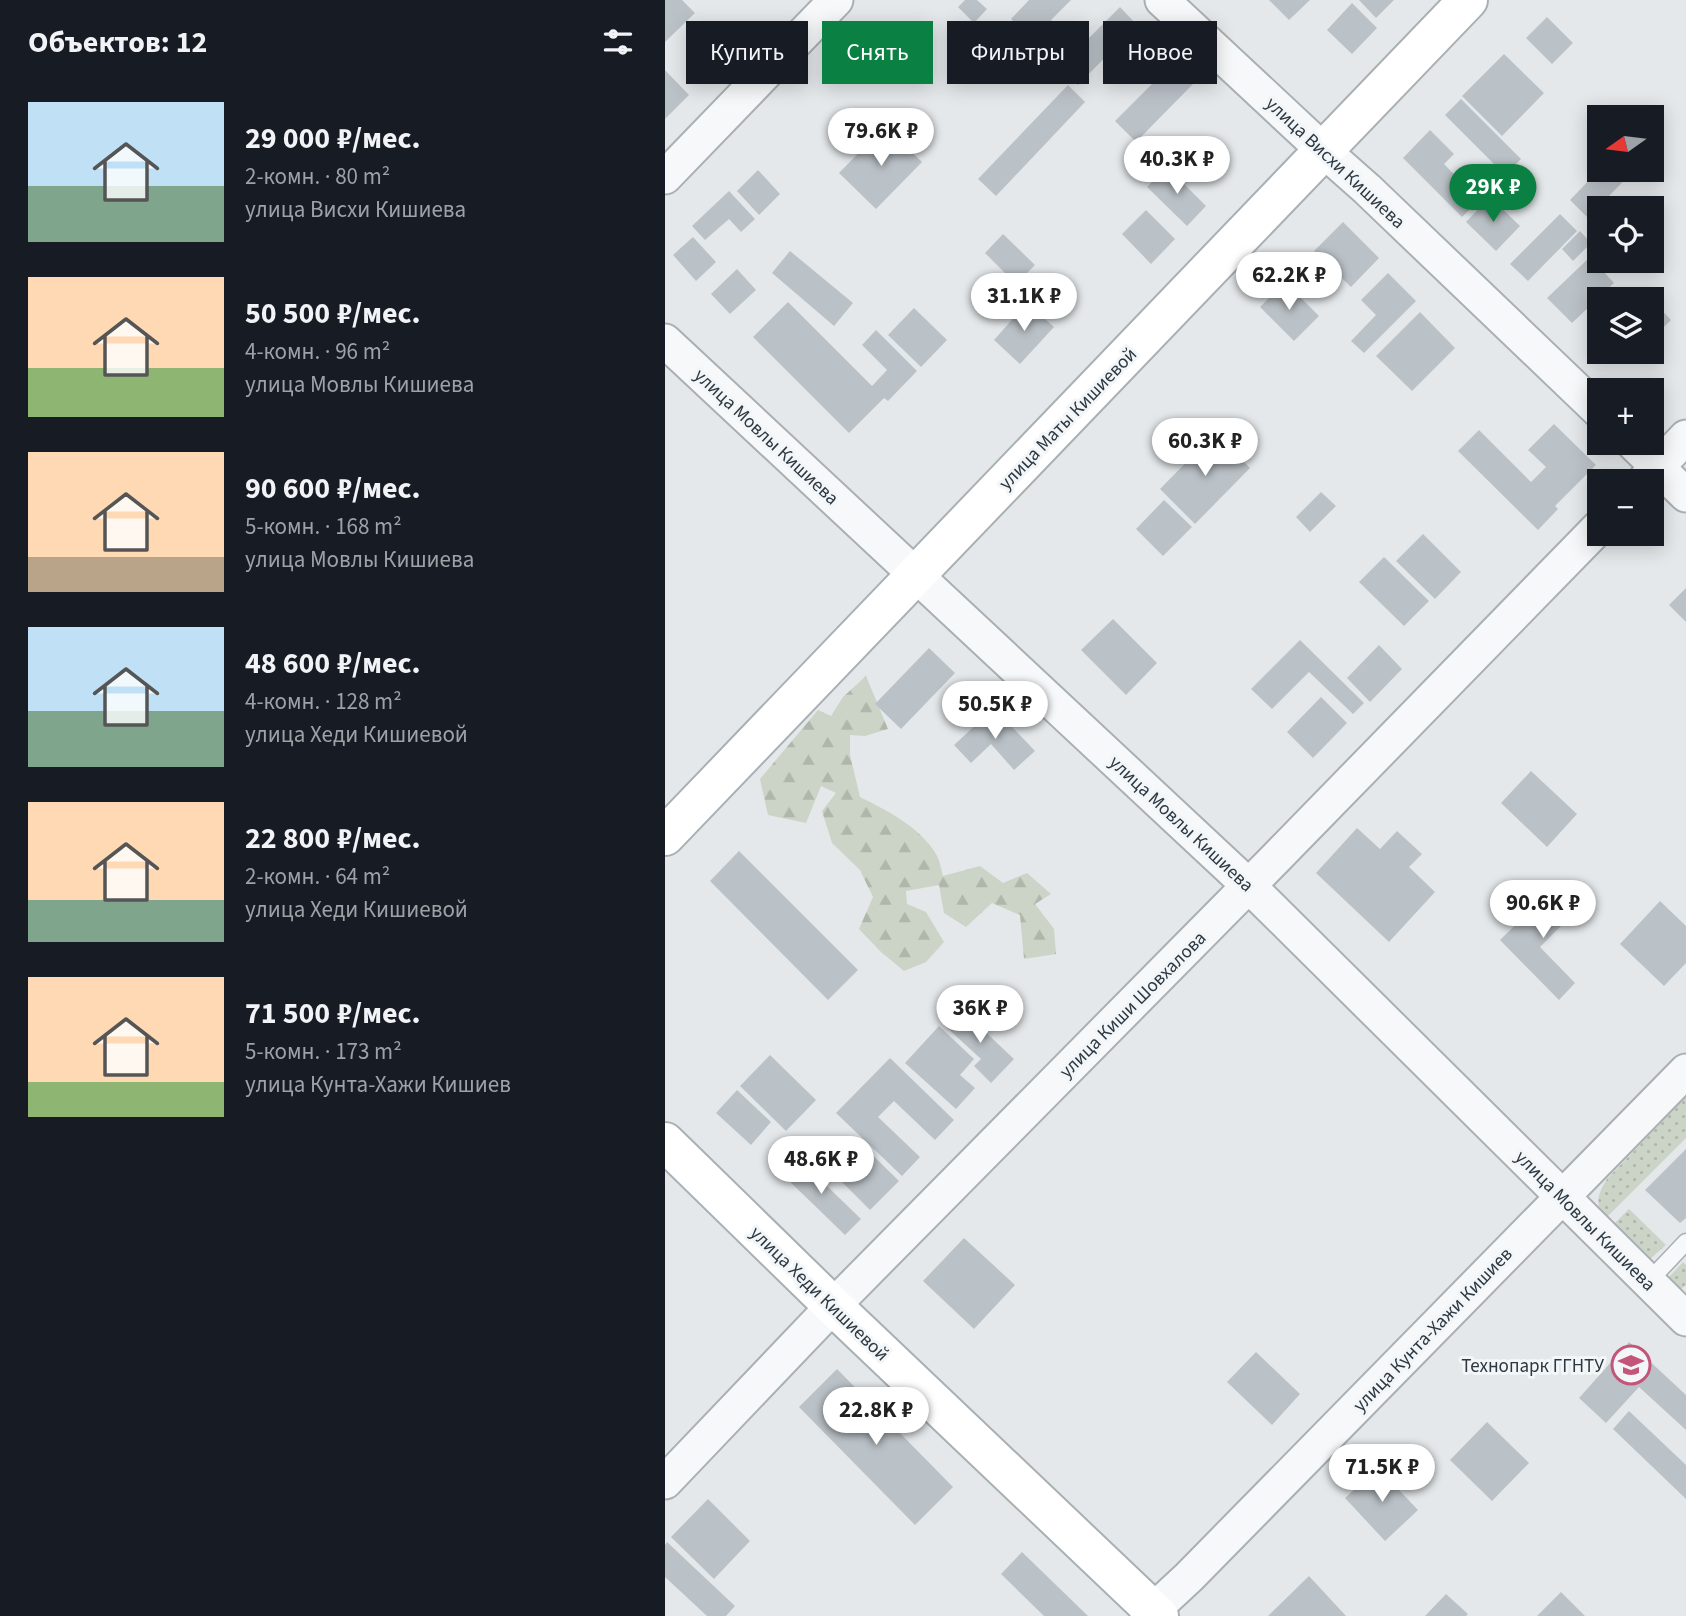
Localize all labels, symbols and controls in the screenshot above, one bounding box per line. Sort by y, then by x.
text: Объектов: 12 [28,21,207,64]
chip: Купить [686,21,808,84]
chip: Снять [822,21,933,84]
chip: Фильтры [947,21,1089,84]
chip: Новое [1103,21,1217,84]
icon: filters [599,23,637,61]
street label: улица Висхи Кишиева [1259,91,1411,235]
north arrow [1587,105,1664,182]
map controls [1587,105,1664,546]
pin: 79.6K ₽ [816,108,946,168]
text: 79.6K ₽ [844,114,918,147]
text: 29 000 ₽/мес. [245,117,421,160]
icon: home [84,130,168,214]
pin: 40.3K ₽ [1112,136,1242,196]
text: 40.3K ₽ [1140,142,1214,175]
text: 2-комн. · 80 m² [245,160,390,193]
pin: 29K ₽ [1444,164,1542,224]
text: 29K ₽ [1465,170,1521,203]
text: улица Висхи Кишиева [245,193,466,226]
button: locate [1587,196,1664,273]
pin: 62.2K ₽ [1224,252,1354,312]
text: 62.2K ₽ [1252,258,1326,291]
pin: 31.1K ₽ [959,274,1089,333]
text: 31.1K ₽ [987,279,1061,312]
button: layers [1587,287,1664,364]
text: 50 500 ₽/мес. [245,292,421,335]
icon: home [84,305,168,389]
text: 4-комн. · 96 m² [245,335,390,368]
street label: улица Маты Кишиевой [993,342,1143,496]
street label: улица Мовлы Кишиева [688,363,844,512]
text: улица Мовлы Кишиева [245,368,474,401]
button: + [1587,378,1664,455]
pin: 60.3K ₽ [1140,419,1270,478]
text: 60.3K ₽ [1168,424,1242,457]
text: 90 600 ₽/мес. [245,467,421,510]
button: − [1587,469,1664,546]
icon: home [84,480,168,564]
text: 5-комн. · 168 m² [245,510,402,543]
text: улица Мовлы Кишиева [245,543,474,576]
text: 48 600 ₽/мес. [245,642,421,685]
icon: home [84,655,168,739]
pin: 50.5K ₽ [930,682,1060,741]
text: 4-комн. · 128 m² [245,685,402,718]
text: 50.5K ₽ [958,687,1032,720]
text: улица Хеди Кишиевой [245,718,468,751]
street label: улица Мовлы Кишиева [1103,750,1259,899]
text: 22 800 ₽/мес. [245,817,421,860]
icon: home [84,830,168,914]
text: 2-комн. · 64 m² [245,860,390,893]
pin: 90.6K ₽ [1478,880,1608,940]
text: 90.6K ₽ [1506,886,1580,919]
text: улица Хеди Кишиевой [245,893,468,926]
street label: улица Киши Шовхалова [1053,925,1213,1085]
pin: 36K ₽ [931,986,1029,1045]
text: 36K ₽ [952,991,1008,1024]
text: 71 500 ₽/мес. [245,992,421,1035]
icon: home [84,1005,168,1089]
text: 5-комн. · 173 m² [245,1035,402,1068]
text: улица Кунта-Хажи Кишиев [245,1068,511,1101]
pin: 48.6K ₽ [756,1136,886,1196]
text: 48.6K ₽ [784,1142,858,1175]
street label: улица Мовлы Кишиева [1508,1145,1661,1298]
street label: улица Хеди Кишиевой [743,1220,895,1368]
street label: улица Кунта-Хажи Кишиев [1347,1242,1519,1418]
school or university icon: Технопарк ГГНТУ [1610,1344,1652,1386]
place label: Технопарк ГГНТУ [1461,1353,1604,1380]
pin: 22.8K ₽ [811,1388,941,1447]
text: 22.8K ₽ [839,1393,913,1426]
pin: 71.5K ₽ [1317,1444,1447,1504]
text: 71.5K ₽ [1345,1450,1419,1483]

